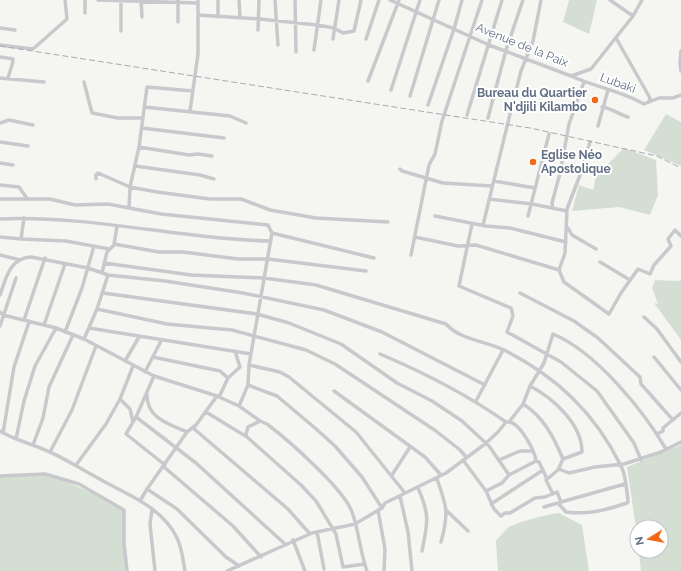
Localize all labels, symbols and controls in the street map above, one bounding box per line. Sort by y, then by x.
street label: Avenue de la Paix [474,20,570,70]
street label: Lubaki [598,70,638,96]
place label: Bureau du Quartier N'djili Kilambo [477,86,587,114]
marker: Bureau du Quartier N'djili Kilambo [590,95,600,105]
place label: Eglise Néo Apostolique [541,148,611,176]
marker: Eglise Néo Apostolique [528,157,538,167]
north arrow [629,519,669,559]
text: N [632,535,647,546]

